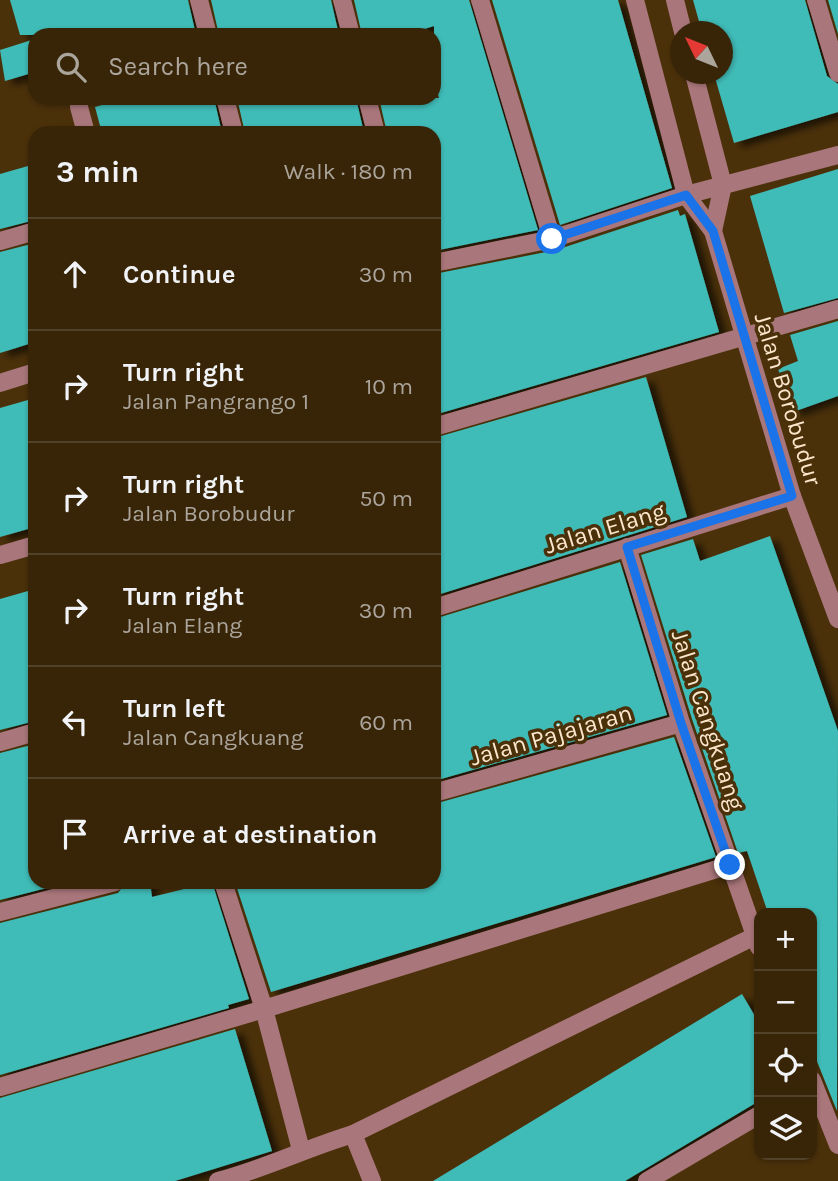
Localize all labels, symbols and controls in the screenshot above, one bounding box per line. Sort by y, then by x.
north arrow [670,21,733,84]
search box [28,28,441,105]
icon: search [52,48,90,86]
text: Search here [108,51,248,82]
text: 3 min [56,154,139,190]
text: Walk · 180 m [284,158,413,185]
route start [536,223,567,254]
icon: ahead [56,255,94,293]
text: Continue [123,259,235,290]
text: 30 m [359,261,413,288]
street label: Jalan Borobudur [748,309,828,489]
text: Turn right [123,357,244,388]
icon: right [56,367,94,405]
text: 10 m [365,373,413,400]
text: Jalan Pangrango 1 [123,388,309,415]
text: Turn right [123,469,244,500]
icon: right [56,479,94,517]
text: 50 m [359,485,413,512]
street label: Jalan Elang [541,496,669,560]
text: Jalan Borobudur [123,500,295,527]
text: Turn right [123,581,244,612]
icon: right [56,591,94,629]
text: 30 m [359,597,413,624]
text: Jalan Elang [123,612,242,639]
street label: Jalan Cangkuang [666,626,751,814]
text: Turn left [123,693,225,724]
street label: Jalan Pajajaran [467,698,635,772]
icon: left [56,703,94,741]
text: 60 m [359,709,413,736]
text: Jalan Cangkuang [123,724,303,751]
icon: arrive [56,815,94,853]
text: Arrive at destination [123,819,377,850]
route end [714,849,745,880]
map controls [754,908,817,1160]
button: + [754,908,817,971]
button: − [754,971,817,1034]
button: locate [754,1034,817,1097]
button: layers [754,1097,817,1160]

